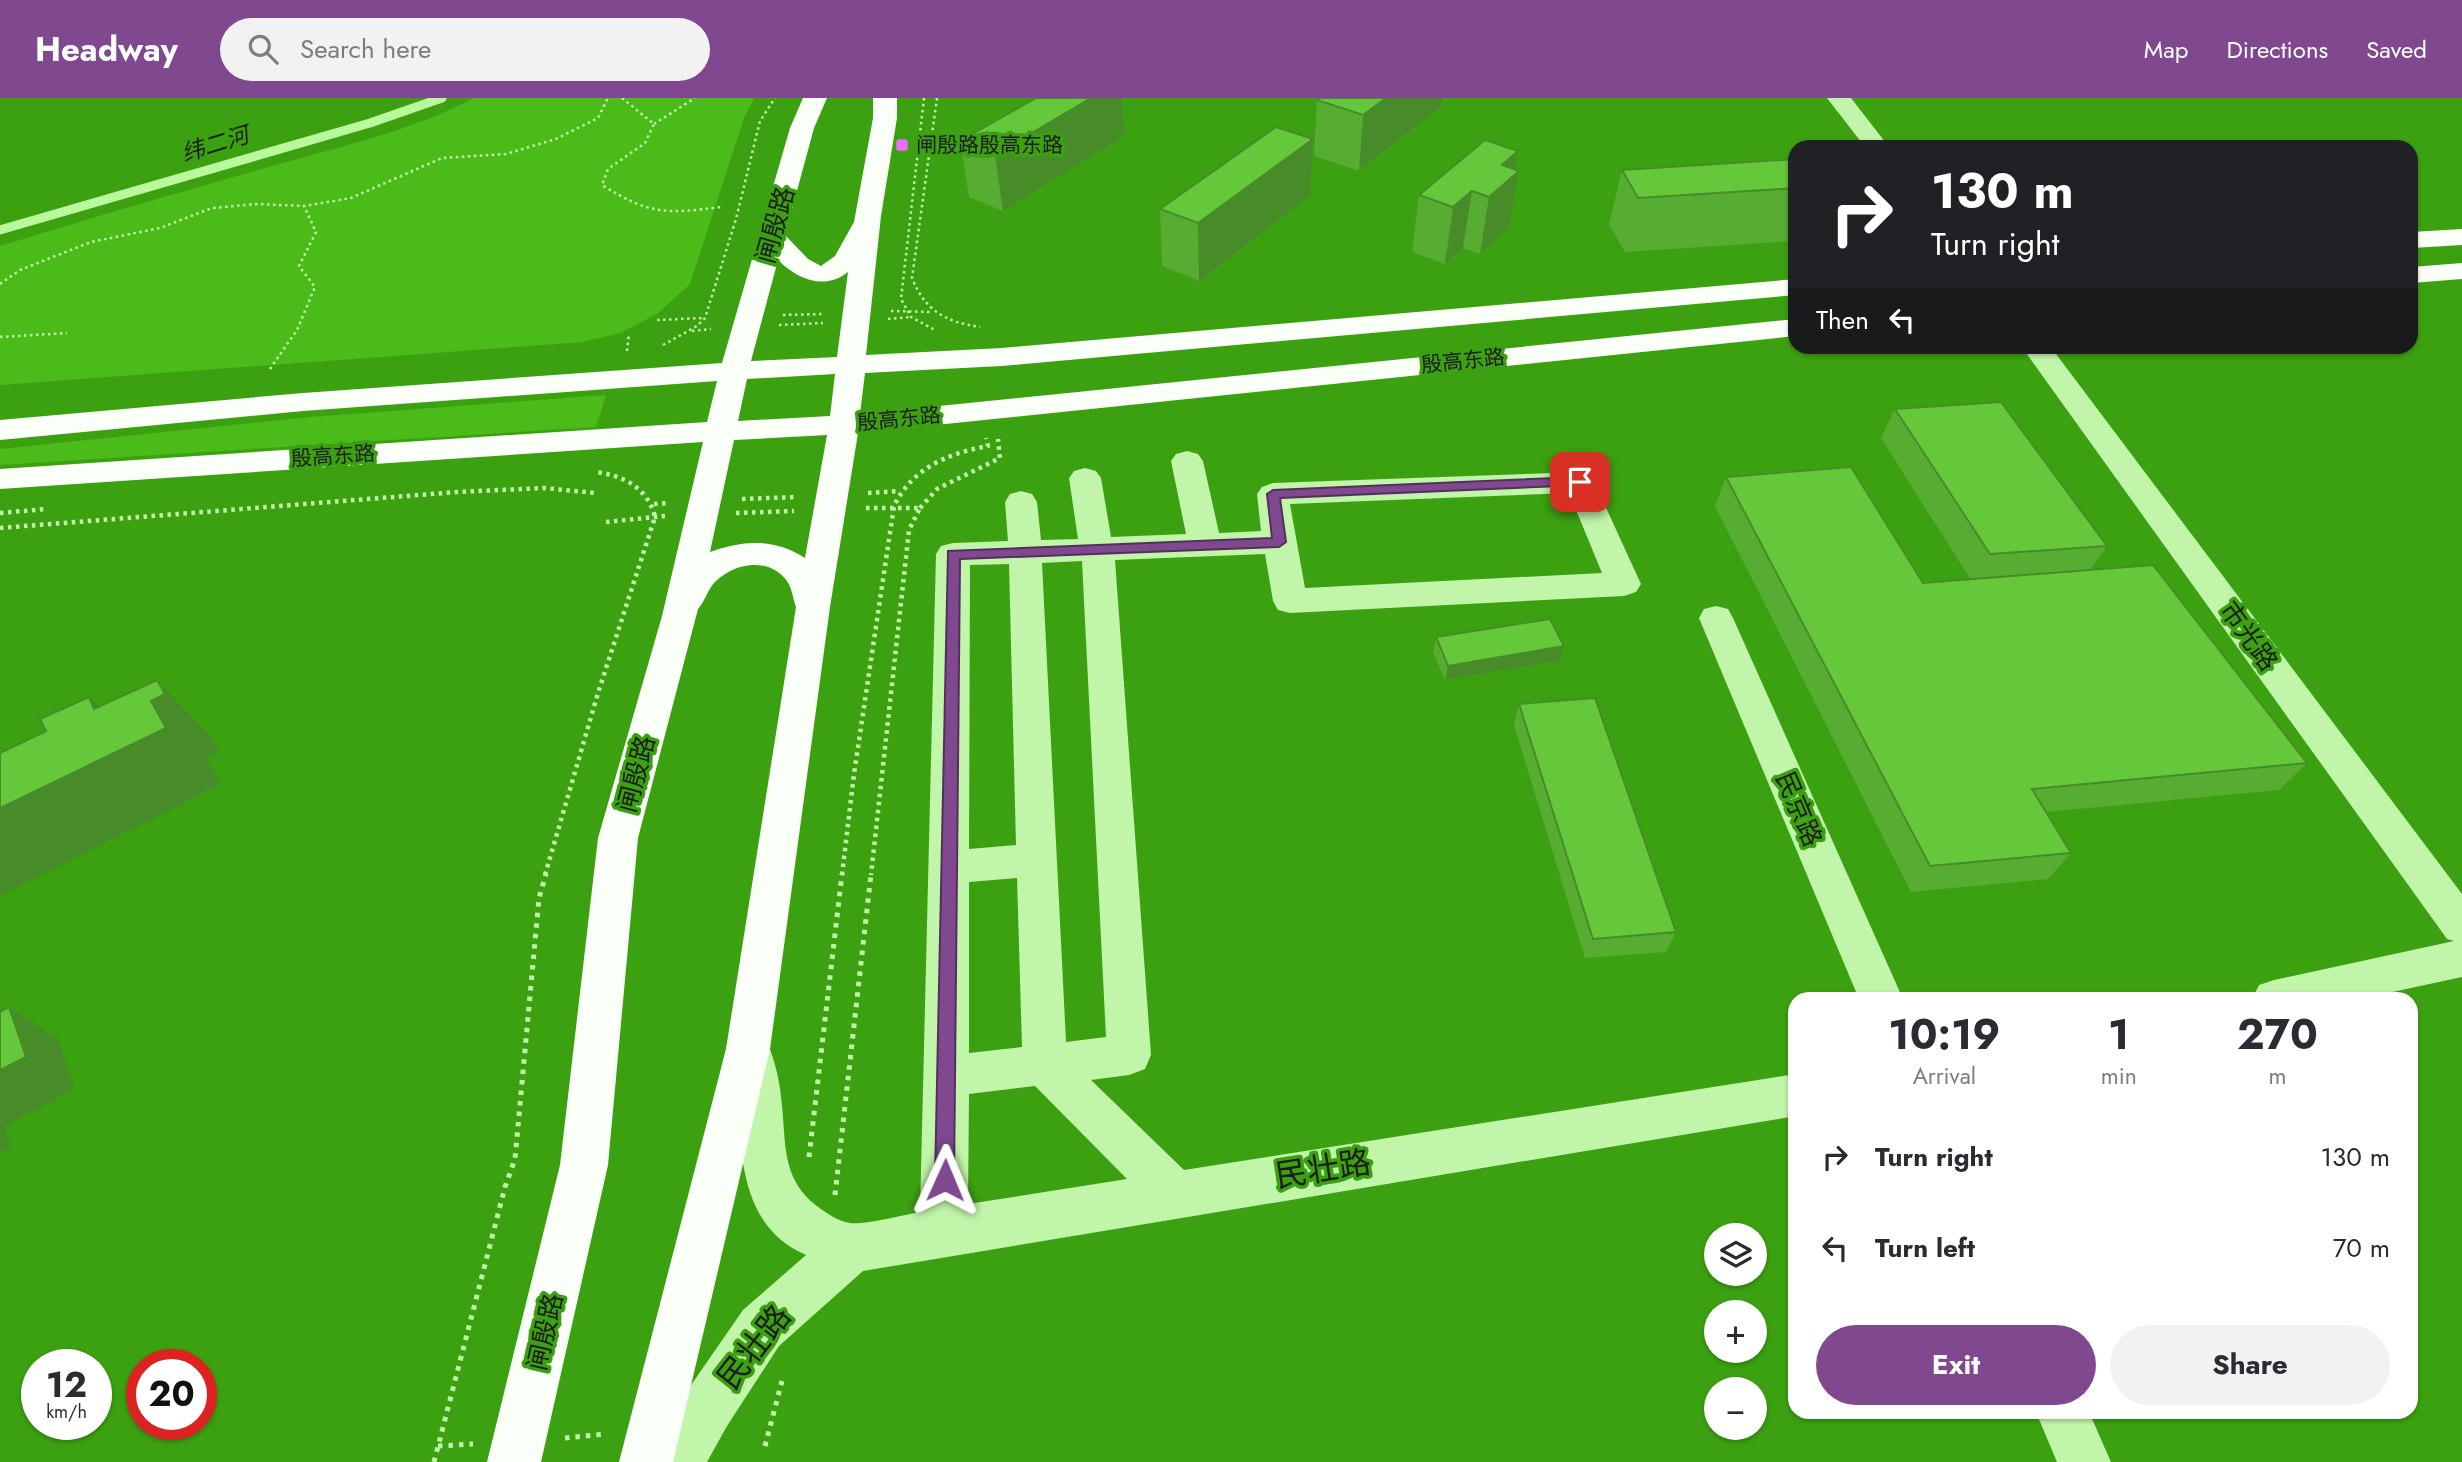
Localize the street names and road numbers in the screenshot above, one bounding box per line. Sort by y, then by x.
street label: 闸殷路 [746,182,804,268]
street label: 殷高东路 [1420,342,1506,380]
street label: 殷高东路 [856,400,942,438]
street label: 殷高东路 [290,438,376,474]
street label: 市光路 [2211,593,2287,679]
street label: 闸殷路 [608,731,664,817]
street label: 民京路 [1766,766,1832,852]
street label: 民壮路 [1272,1139,1374,1199]
street label: 闸殷路 [518,1290,572,1374]
street label: 民壮路 [706,1295,802,1399]

